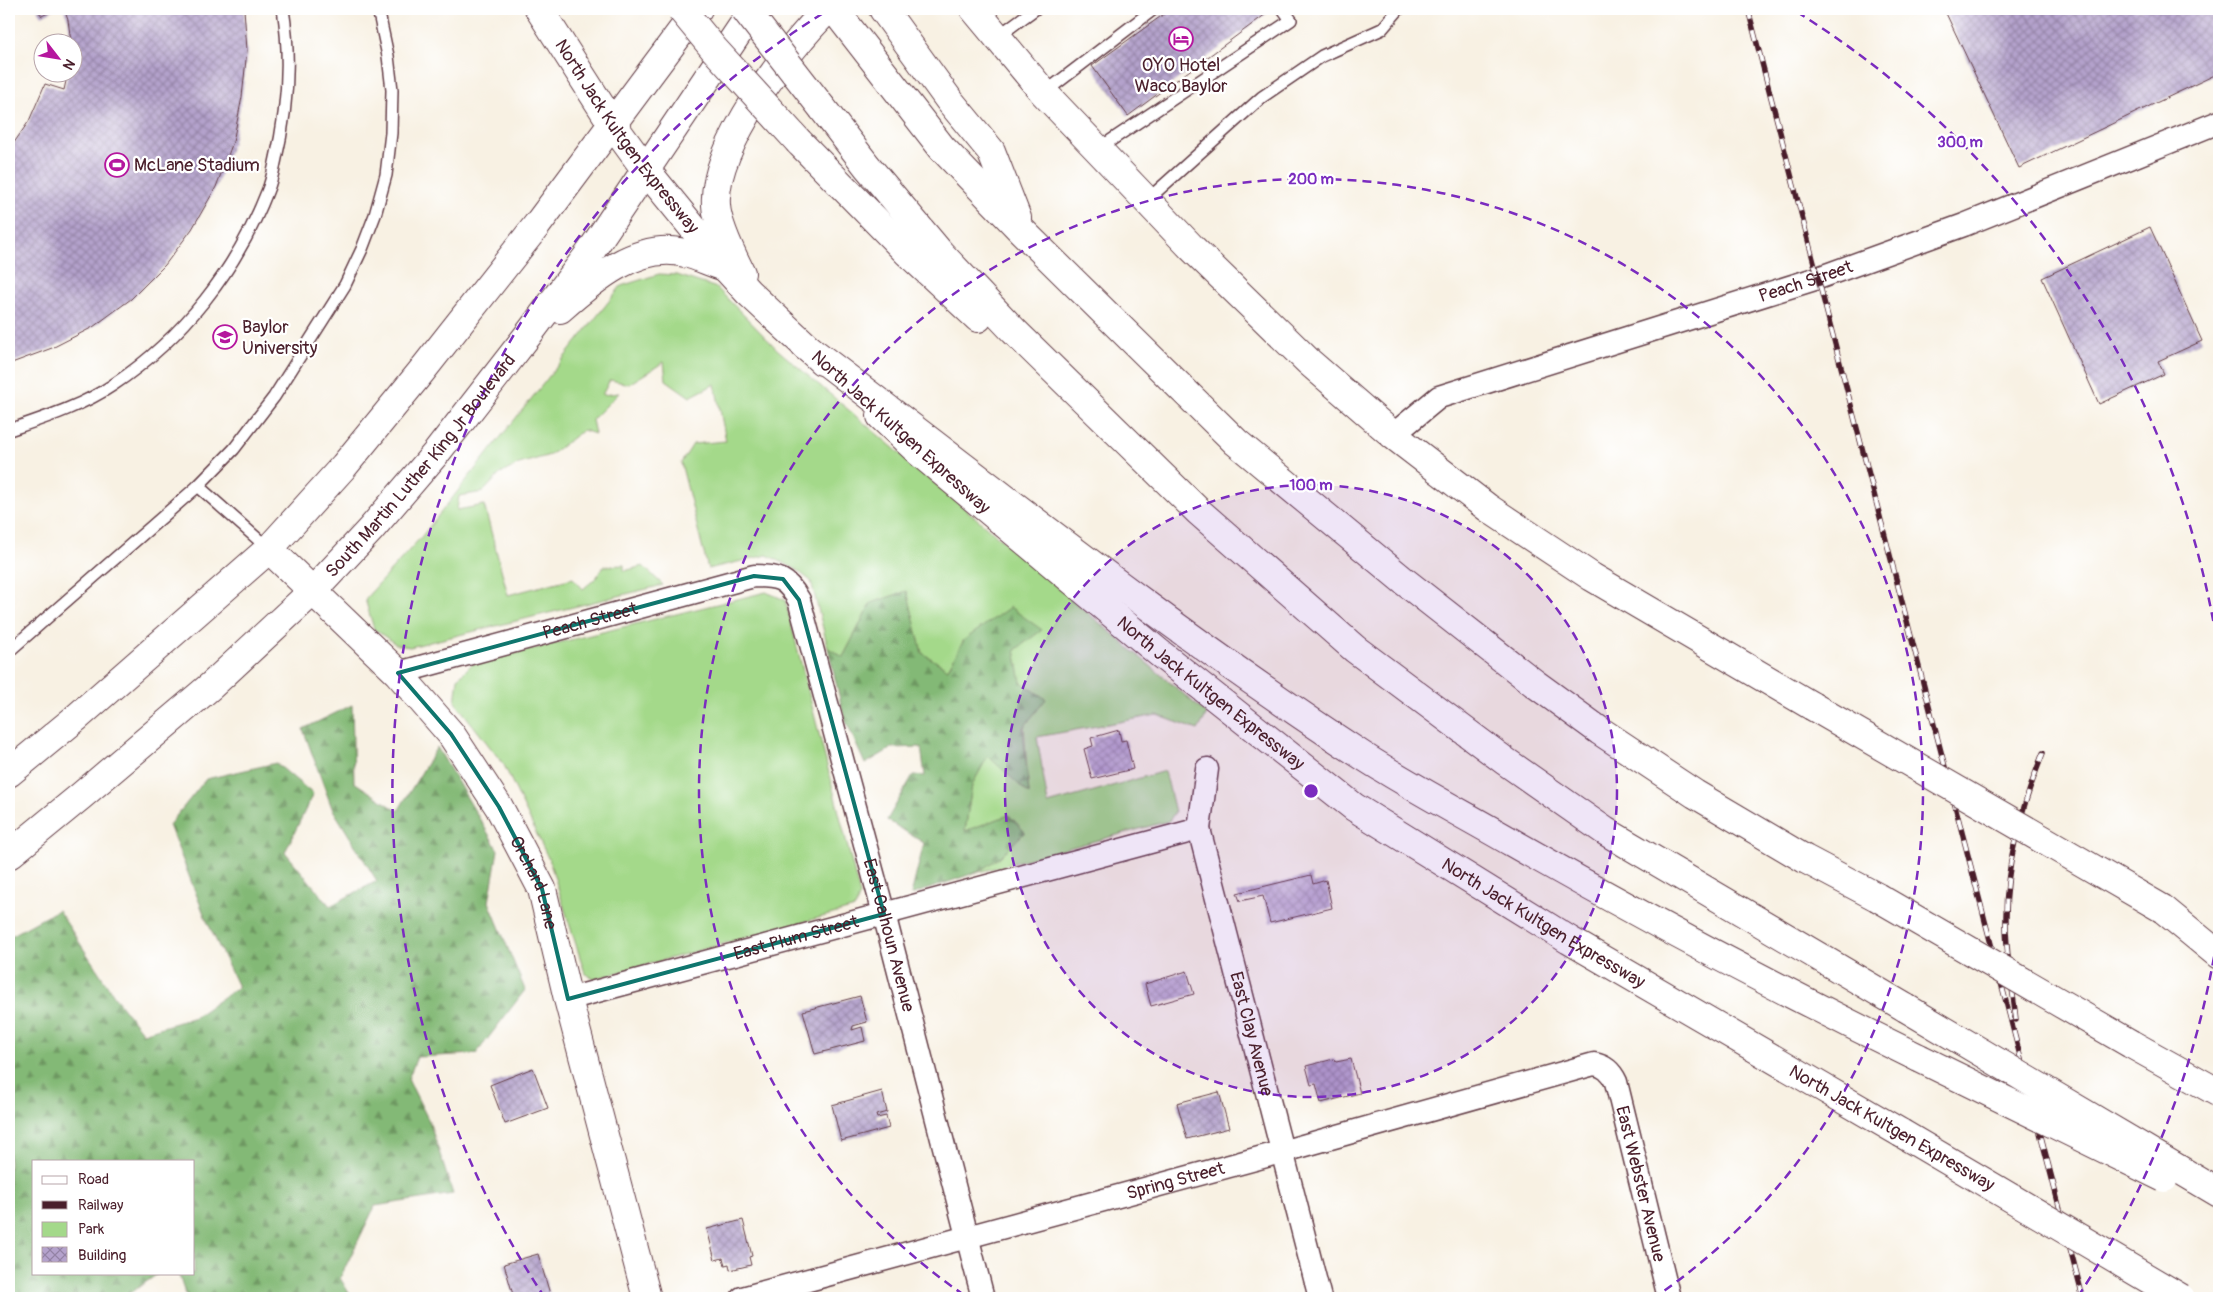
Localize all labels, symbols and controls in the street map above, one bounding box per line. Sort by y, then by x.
hotel icon: OYO Hotel Waco Baylor [1168,26,1194,52]
north arrow [32,32,82,82]
street label: North Jack Kultgen Expressway [549,35,704,239]
place label: OYO Hotel Waco Baylor [1134,54,1228,98]
text: N [59,56,78,73]
text: 300 m [1937,133,1983,152]
sports icon: McLane Stadium [104,152,130,178]
place label: McLane Stadium [134,154,260,177]
text: 200 m [1288,170,1334,189]
street label: Peach Street [1756,255,1857,308]
place label: Baylor University [242,316,318,360]
school or university icon: Baylor University [212,324,238,350]
street label: North Jack Kultgen Expressway [806,346,995,519]
street label: South Martin Luther King Jr Boulevard [321,350,521,582]
text: 100 m [1290,476,1332,495]
street label: Peach Street [540,597,641,645]
street label: North Jack Kultgen Expressway [1112,612,1309,776]
centre of rings [1302,782,1320,800]
street label: Orchard Lane [504,832,562,932]
street label: North Jack Kultgen Expressway [1437,853,1649,994]
street label: East Calhoun Avenue [858,856,920,1014]
street label: East Plum Street [731,910,862,966]
street label: East Clay Avenue [1224,969,1278,1099]
street label: North Jack Kultgen Expressway [1785,1060,1999,1197]
street label: East Webster Avenue [1610,1103,1671,1264]
street label: Spring Street [1124,1157,1228,1205]
legend [32,1160,195,1274]
text: Road [78,1170,109,1189]
text: Railway [78,1196,124,1215]
text: Park [78,1220,105,1239]
text: Building [78,1246,126,1265]

